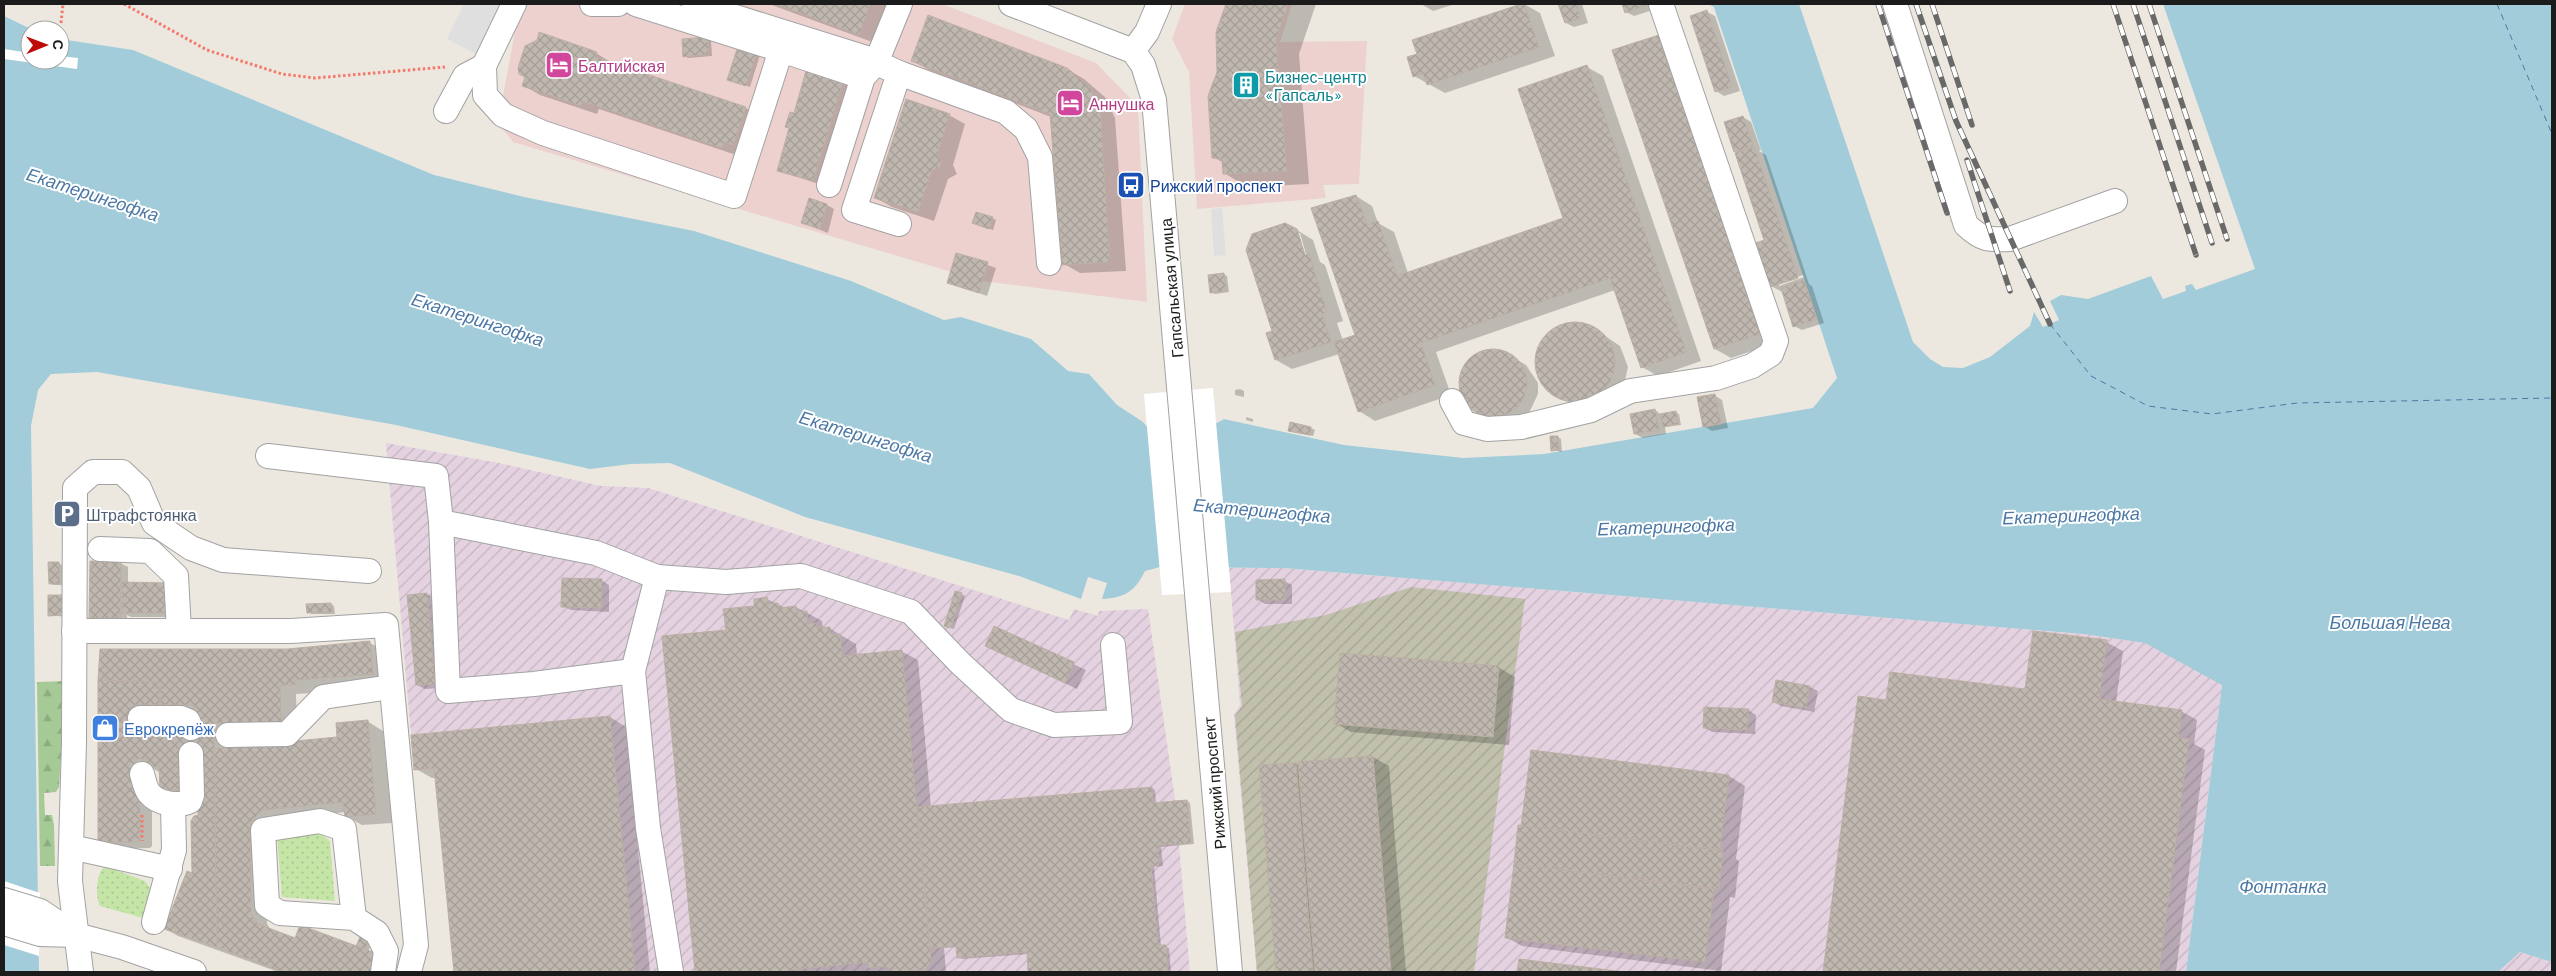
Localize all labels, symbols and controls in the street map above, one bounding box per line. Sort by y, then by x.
north arrow [20,20,70,70]
text: С [50,40,67,50]
hotel icon: Балтийская [544,50,574,80]
place label: Балтийская [578,56,665,75]
place label: Бизнес-центр «Гапсаль» [1265,67,1367,104]
building icon: Бизнес-центр «Гапсаль» [1231,70,1261,100]
hotel icon: Аннушка [1055,88,1085,118]
place label: Аннушка [1089,94,1155,113]
water label: Екатерингофка [24,162,162,226]
bus stop icon: Рижский проспект [1116,170,1146,200]
place label: Рижский проспект [1150,176,1284,195]
street label: Гапсальская улица [1155,217,1187,359]
water label: Екатерингофка [409,287,547,351]
water label: Екатерингофка [797,405,935,467]
water label: Екатерингофка [1192,493,1332,527]
parking icon: Штрафстоянка [52,499,82,529]
water label: Екатерингофка [2002,502,2140,528]
place label: Штрафстоянка [86,505,197,524]
water label: Екатерингофка [1597,513,1735,539]
water label: Большая Нева [2329,611,2451,633]
shop icon: Еврокрепёж [90,713,120,743]
street label: Рижский проспект [1199,715,1229,850]
place label: Еврокрепёж [124,719,214,738]
water label: Фонтанка [2239,875,2327,897]

